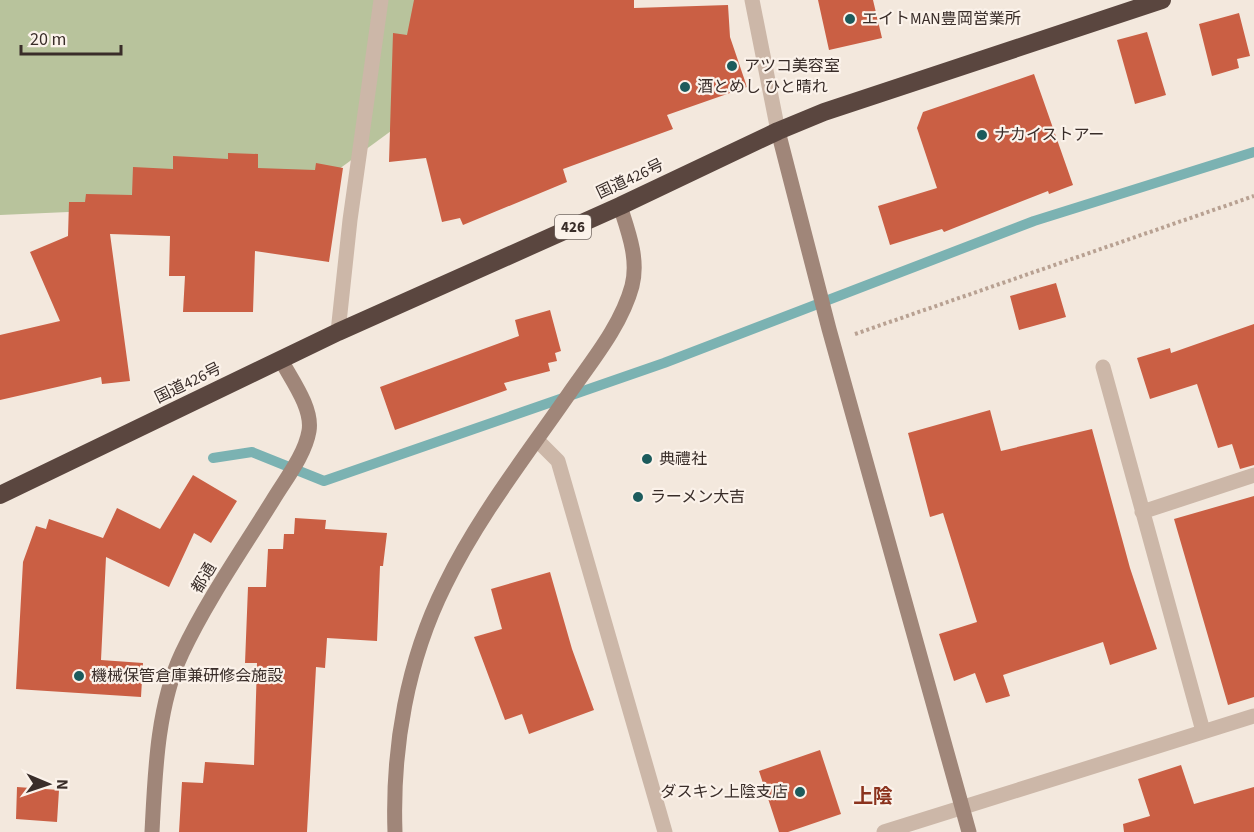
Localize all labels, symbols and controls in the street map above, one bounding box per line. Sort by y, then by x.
place label: エイトMAN豊岡営業所 [862,8,1021,30]
marker: エイトMAN豊岡営業所 [843,12,857,26]
scale bar [21,18,122,56]
text: 20 m [30,27,66,52]
place label: アツコ美容室 [744,55,840,77]
marker: アツコ美容室 [725,59,739,73]
place label: 酒とめし ひと晴れ [697,76,828,98]
marker: 酒とめし ひと晴れ [678,80,692,94]
place label: ナカイストアー [994,124,1105,146]
marker: ナカイストアー [975,128,989,142]
street label: 国道426号 [593,154,667,204]
road number: 426 [555,215,591,239]
street label: 国道426号 [151,357,225,409]
place label: 典禮社 [659,448,707,470]
marker: 典禮社 [640,452,654,466]
place label: ラーメン大吉 [650,486,745,508]
marker: ラーメン大吉 [631,490,645,504]
street label: 都通 [186,559,222,597]
place label: 機械保管倉庫兼研修会施設 [91,665,283,687]
marker: 機械保管倉庫兼研修会施設 [72,669,86,683]
north arrow [18,754,78,814]
text: N [51,779,73,790]
place label: ダスキン上陰支店 [660,781,788,803]
district label: 上陰 [853,783,893,811]
marker: ダスキン上陰支店 [793,785,807,799]

